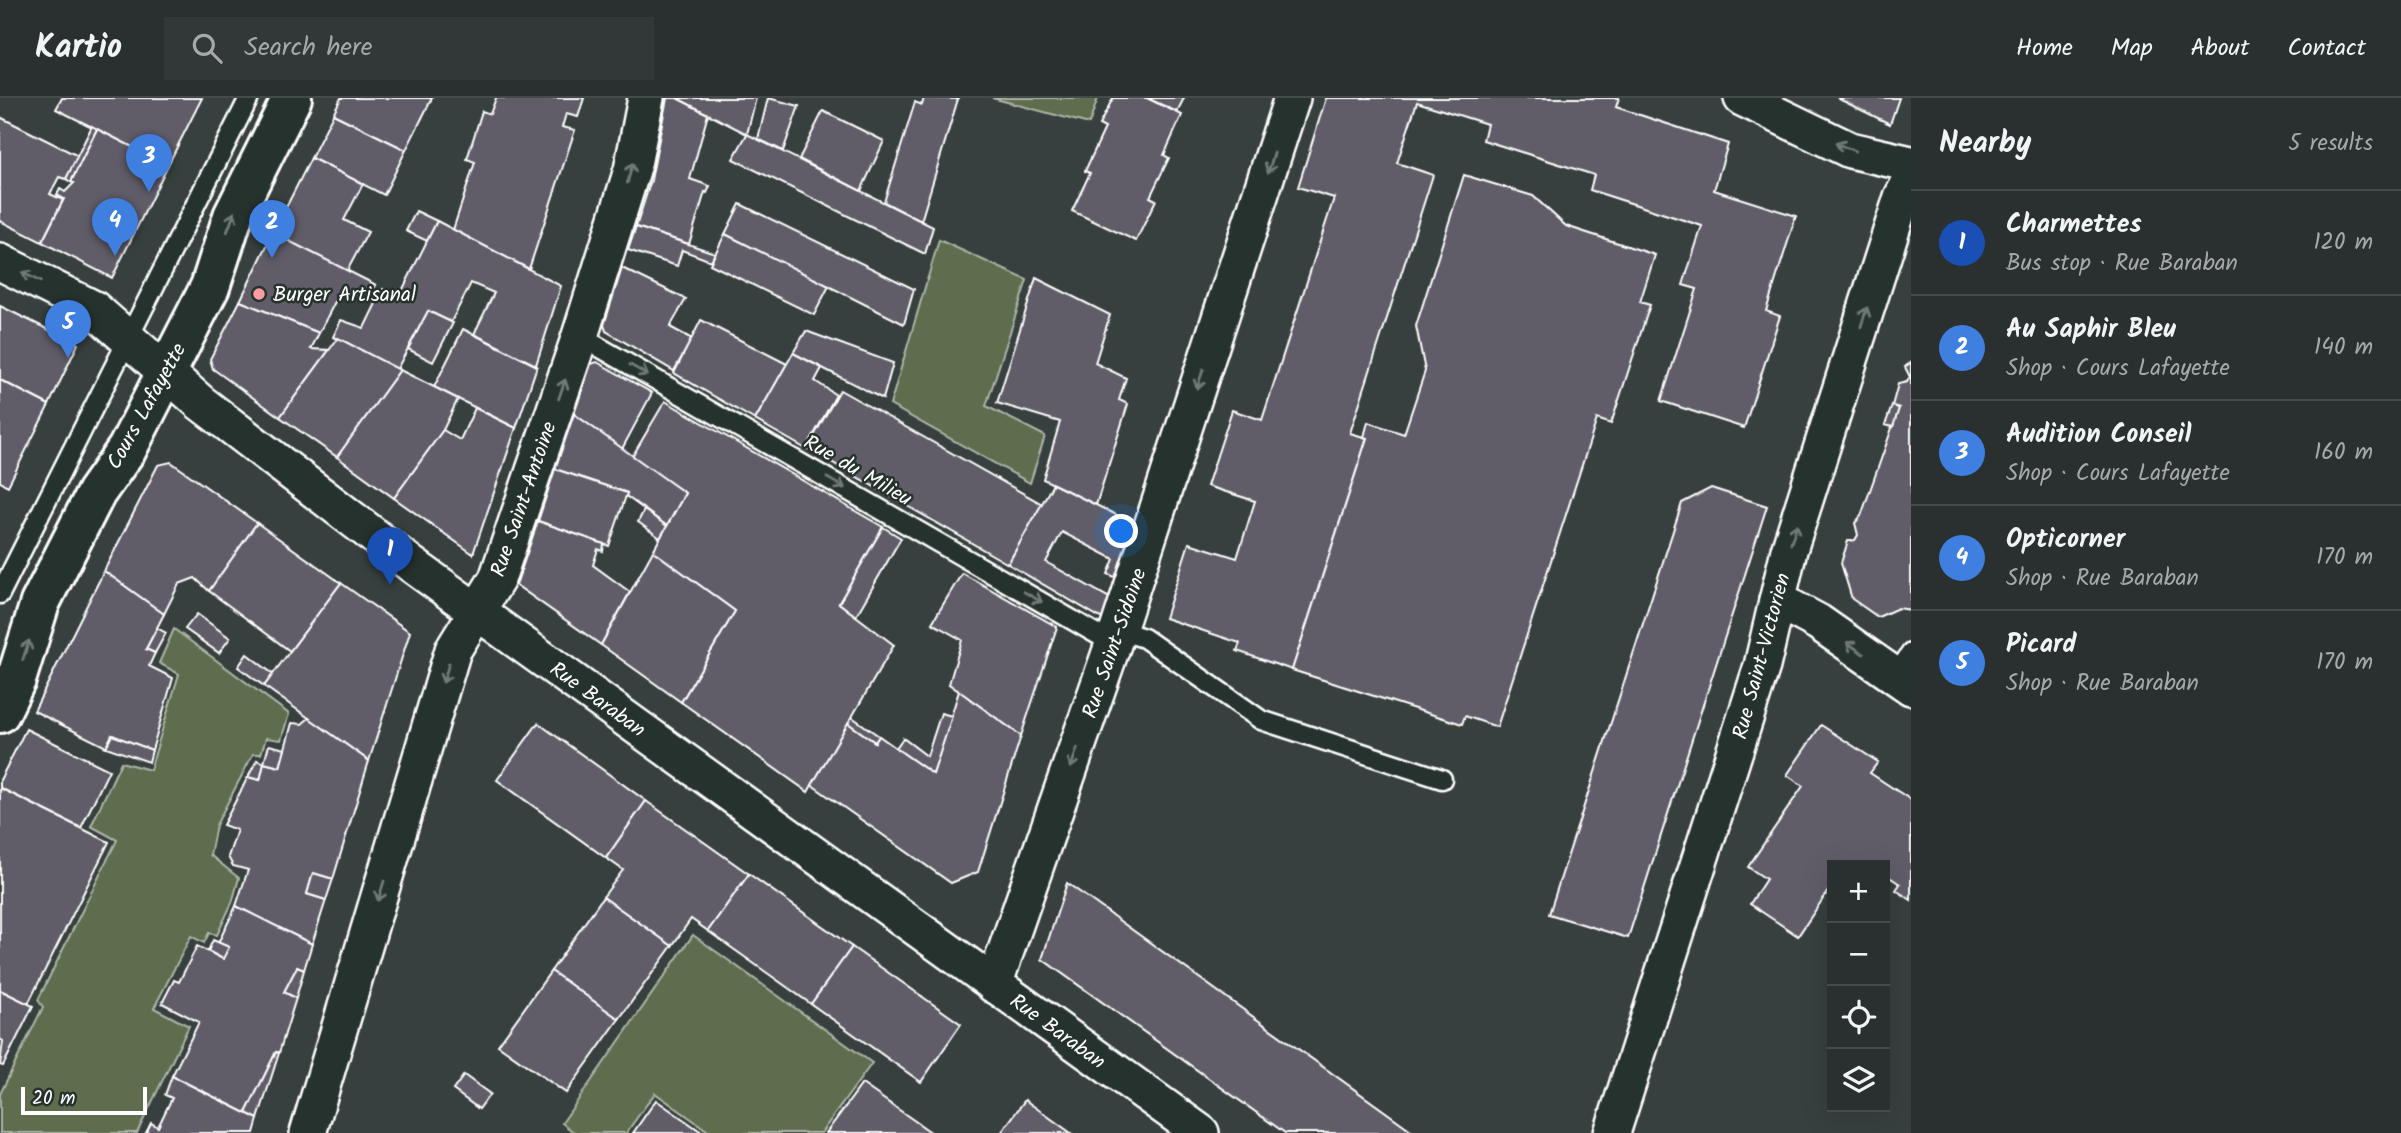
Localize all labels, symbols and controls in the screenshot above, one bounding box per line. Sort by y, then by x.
search box [164,17,654,80]
text: Kartio [35,22,122,75]
text: Search here [244,27,372,69]
icon: search [188,29,226,67]
text: Home [2016,29,2073,68]
text: Map [2111,29,2153,68]
text: About [2191,29,2249,68]
text: Contact [2287,29,2366,68]
text: Nearby [1939,120,2031,168]
text: 5 results [2288,126,2373,162]
pin: 3 [126,134,172,192]
one-way arrow [1835,140,1856,153]
one-way arrow [1263,152,1276,174]
one-way arrow [625,162,638,184]
pin: 4 [92,198,138,256]
pin: 2 [249,200,295,258]
text: Charmettes [2006,204,2142,246]
one-way arrow [226,211,239,233]
text: 1 [1959,225,1965,261]
text: 120 m [2313,225,2373,261]
text: Bus stop · Rue Baraban [2006,246,2238,282]
one-way arrow [21,270,42,284]
place label: Burger Artisanal [273,279,416,312]
marker: Burger Artisanal [251,286,267,302]
pin: 5 [45,300,91,358]
one-way arrow [1858,307,1871,329]
text: Au Saphir Bleu [2006,309,2176,351]
text: 2 [1955,330,1969,366]
text: 140 m [2314,330,2373,366]
street label: Cours Lafayette [99,337,196,476]
text: Shop · Cours Lafayette [2006,351,2230,387]
one-way arrow [629,363,649,377]
one-way arrow [1193,368,1205,390]
one-way arrow [557,379,569,401]
text: Audition Conseil [2006,414,2191,456]
street label: Rue Saint-Antoine [482,417,567,582]
street label: Rue du Milieu [797,427,918,516]
text: 3 [1956,435,1968,471]
text: 160 m [2314,435,2373,471]
text: Shop · Cours Lafayette [2006,456,2230,492]
one-way arrow [826,476,846,490]
your location [1104,514,1138,548]
text: Opticorner [2006,519,2125,561]
one-way arrow [1789,523,1802,545]
pin: 1 [367,527,413,585]
text: 4 [1956,540,1968,576]
text: 170 m [2316,540,2373,576]
text: Shop · Rue Baraban [2006,561,2199,597]
street label: Rue Saint-Sidoine [1074,563,1157,723]
street label: Rue Saint-Victorien [1724,570,1801,743]
one-way arrow [1023,590,1043,604]
text: Picard [2006,624,2076,666]
one-way arrow [20,639,33,661]
one-way arrow [1846,641,1865,655]
text: 5 [1956,645,1968,681]
text: 170 m [2316,645,2373,681]
street label: Rue Baraban [542,654,652,747]
one-way arrow [439,662,452,684]
text: Shop · Rue Baraban [2006,666,2199,702]
one-way arrow [1067,746,1079,768]
map controls [1827,860,1890,1112]
button: + [1827,860,1890,923]
one-way arrow [373,880,386,902]
button: − [1827,923,1890,986]
street label: Rue Baraban [1002,986,1112,1079]
button: locate [1827,986,1890,1049]
button: layers [1827,1049,1890,1112]
scale bar [21,1084,147,1116]
text: 20 m [32,1084,75,1114]

